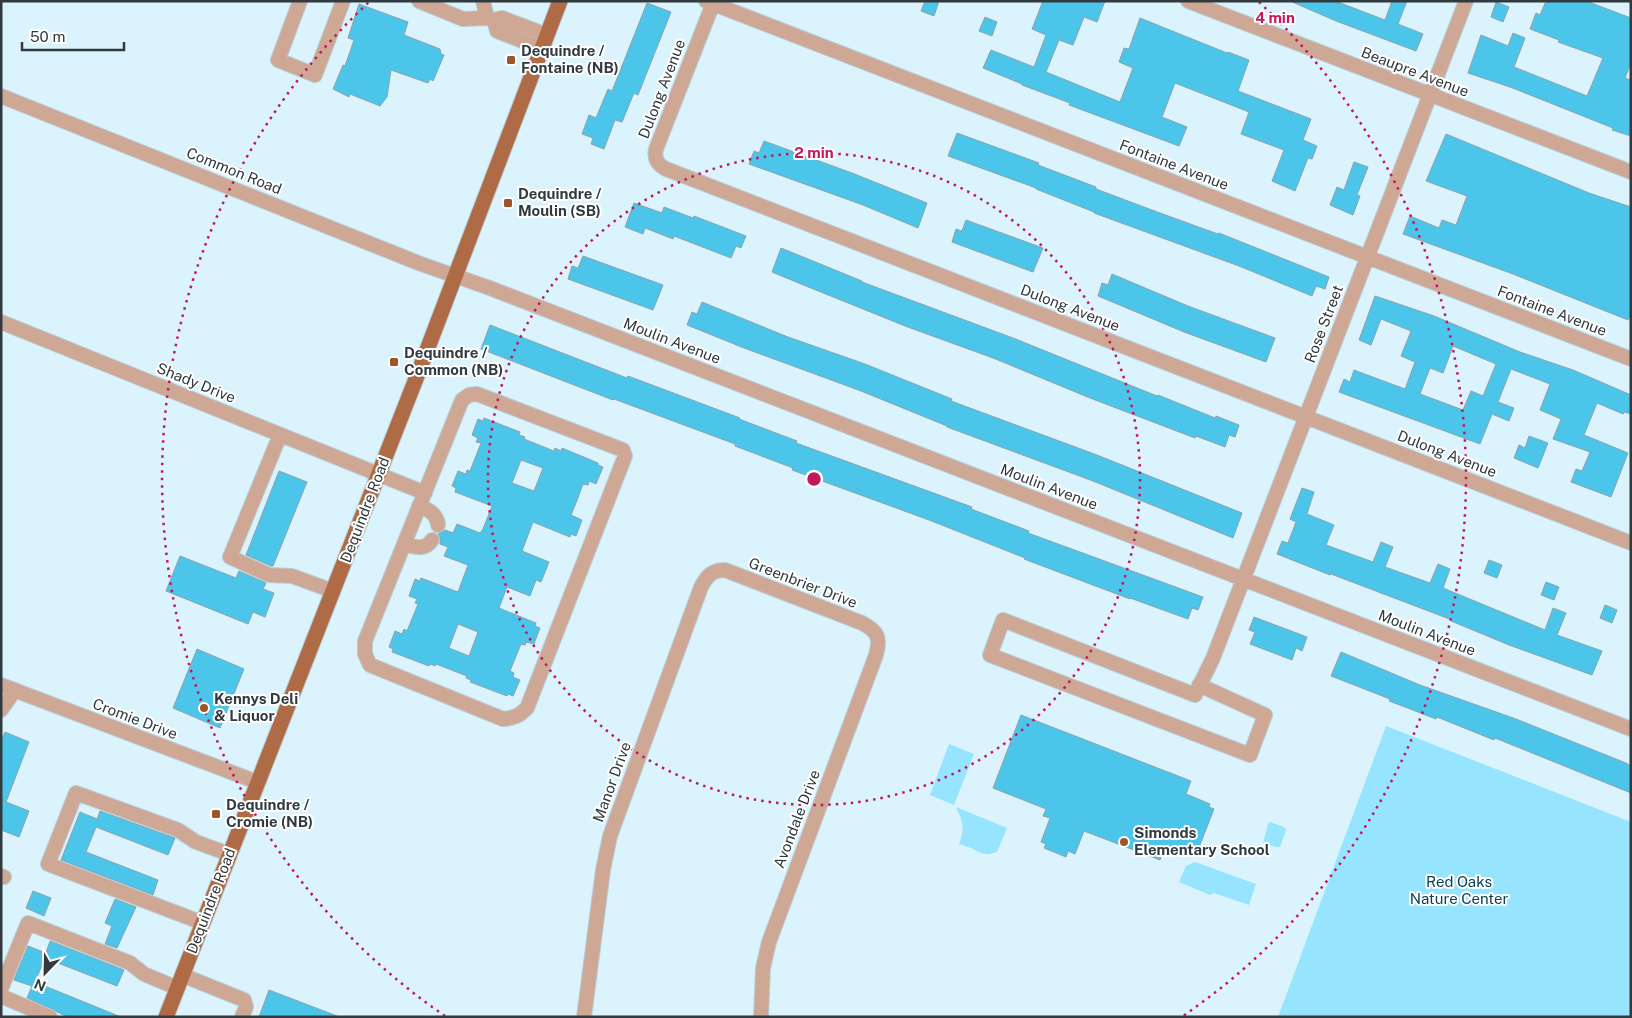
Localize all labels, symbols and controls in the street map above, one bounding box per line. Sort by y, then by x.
text: 4 min [1255,9,1295,26]
scale bar [22,20,125,52]
text: 50 m [30,28,65,45]
street label: Dulong Avenue [635,37,688,141]
place label: Dequindre / Fontaine (NB) [521,42,619,76]
street label: Beaupre Avenue [1359,43,1471,100]
marker: Dequindre / Fontaine (NB) [505,54,517,66]
street label: Fontaine Avenue [1117,136,1231,193]
street label: Common Road [184,144,284,197]
text: 2 min [794,144,834,161]
place label: Dequindre / Moulin (SB) [518,185,602,219]
marker: Dequindre / Moulin (SB) [502,197,514,209]
street label: Dulong Avenue [1018,281,1122,334]
street label: Rose Street [1301,282,1346,365]
street label: Fontaine Avenue [1495,282,1609,339]
street label: Moulin Avenue [621,314,723,367]
place label: Dequindre / Common (NB) [404,344,503,378]
marker: Dequindre / Common (NB) [388,356,400,368]
street label: Shady Drive [154,359,238,406]
street label: Dulong Avenue [1395,427,1499,480]
street label: Dequindre Road [337,455,392,565]
street label: Moulin Avenue [998,460,1100,513]
centre of rings [805,470,823,488]
street label: Greenbrier Drive [747,554,860,611]
street label: Moulin Avenue [1376,606,1478,659]
place label: Kennys Deli & Liquor [214,690,298,724]
street label: Cromie Drive [91,695,180,742]
marker: Kennys Deli & Liquor [198,702,210,714]
street label: Manor Drive [589,739,634,824]
street label: Avondale Drive [770,767,823,870]
place label: Dequindre / Cromie (NB) [226,796,313,830]
marker: Dequindre / Cromie (NB) [210,808,222,820]
place label: Simonds Elementary School [1134,824,1270,858]
marker: Simonds Elementary School [1118,836,1130,848]
street label: Dequindre Road [183,846,238,956]
park label: Red Oaks Nature Center [1410,873,1508,907]
north arrow [20,948,70,998]
text: N [32,975,48,994]

